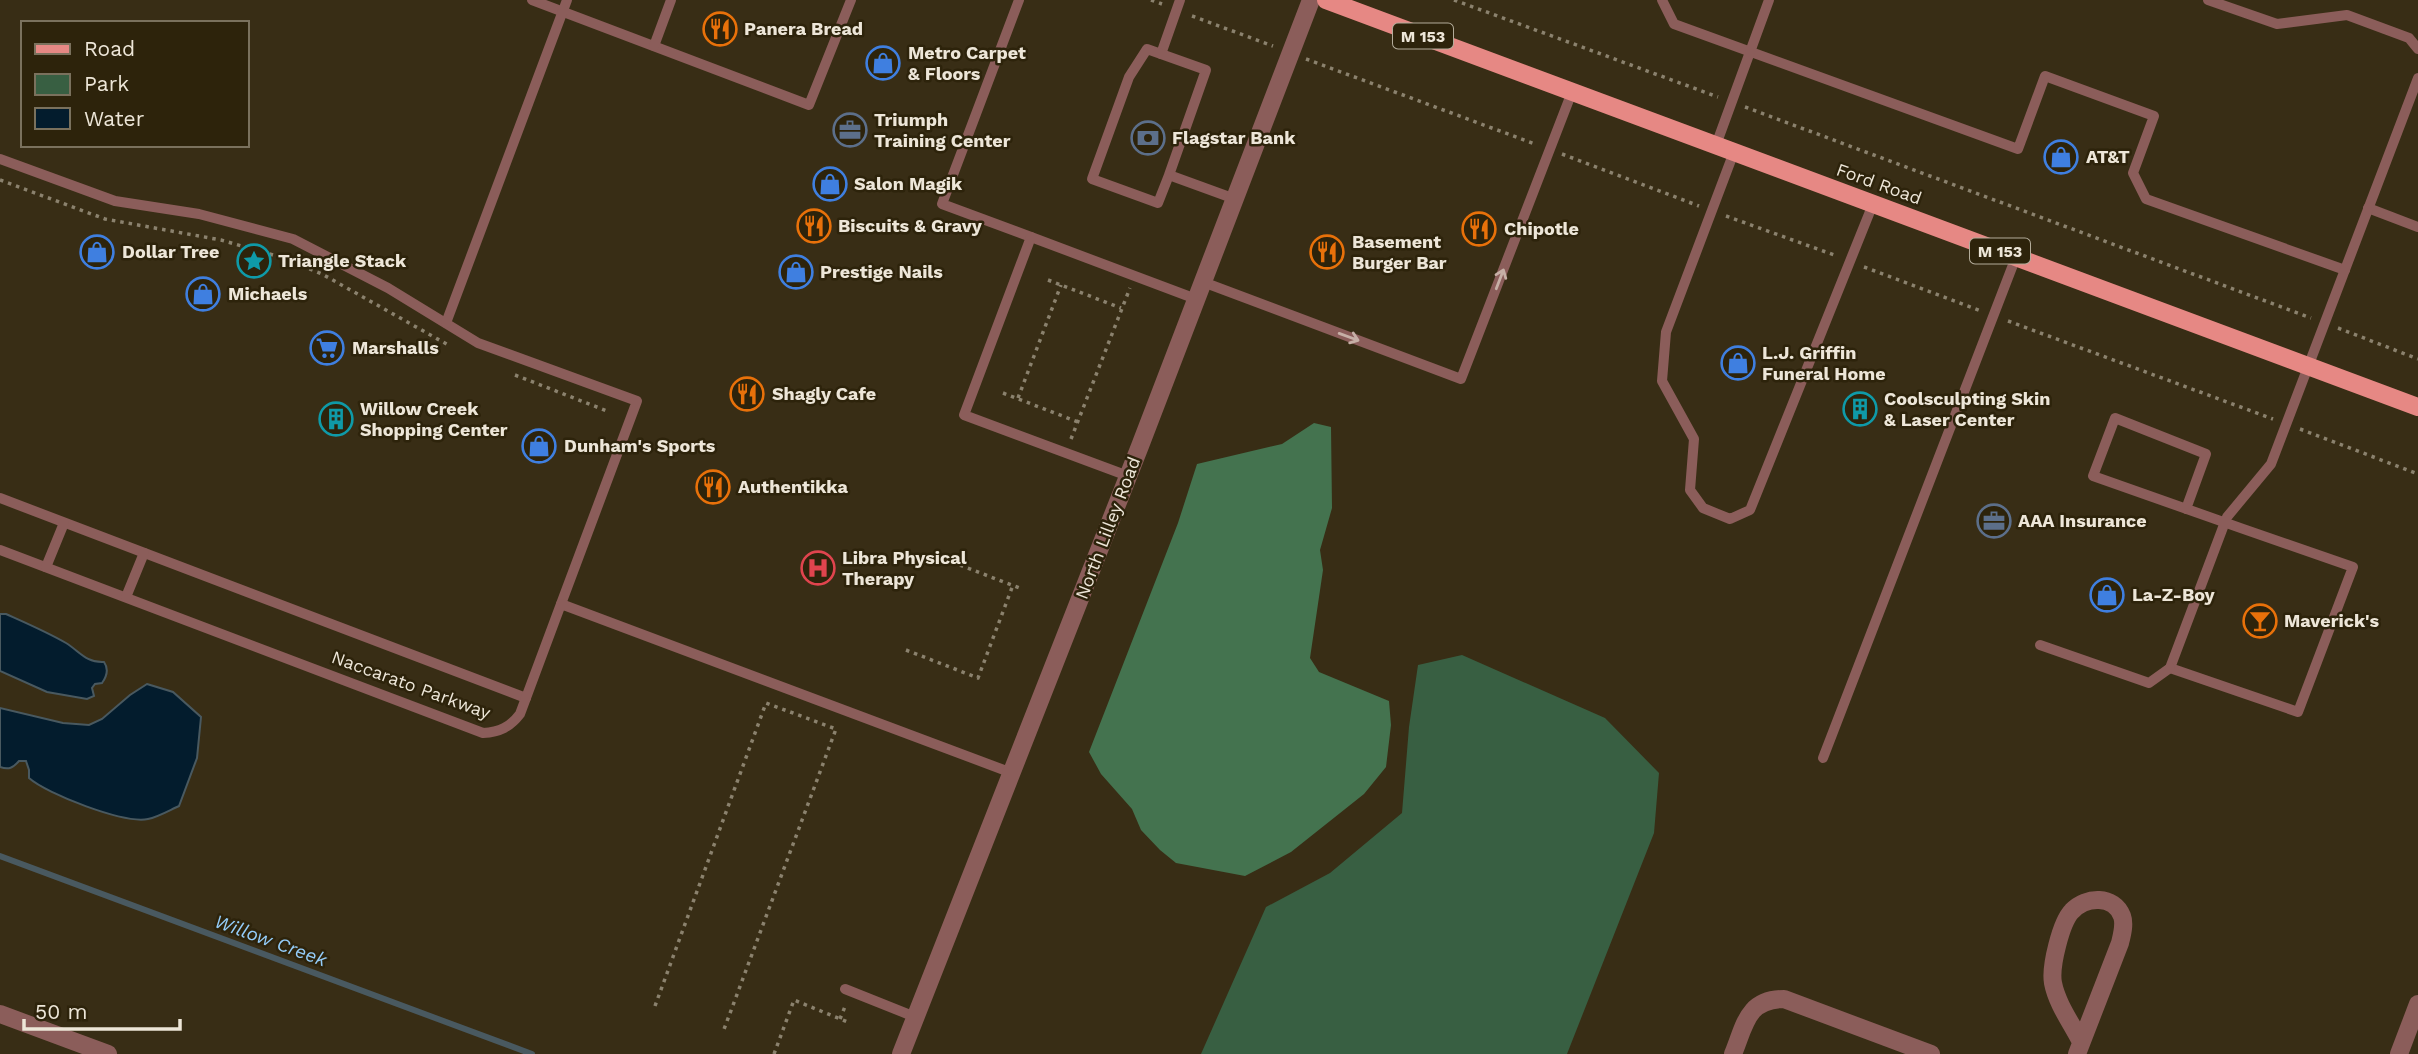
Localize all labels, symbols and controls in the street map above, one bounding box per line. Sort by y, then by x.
restaurant icon: Panera Bread [701,10,739,48]
place label: Panera Bread [744,18,863,39]
legend [21,21,248,147]
road number: M 153 [1393,24,1453,48]
text: Road [84,36,135,61]
place label: Metro Carpet & Floors [908,42,1026,84]
shop icon: Metro Carpet & Floors [864,44,902,82]
text: Park [84,71,129,96]
text: Water [84,106,145,131]
place label: Triumph Training Center [874,109,1011,151]
office icon: Triumph Training Center [831,111,869,149]
bank icon: Flagstar Bank [1129,119,1167,157]
place label: Flagstar Bank [1172,127,1296,148]
shop icon: AT&T [2042,138,2080,176]
place label: AT&T [2086,146,2130,167]
street label: Ford Road [1834,158,1925,209]
shop icon: Salon Magik [811,165,849,203]
place label: Salon Magik [854,173,963,194]
restaurant icon: Biscuits & Gravy [795,207,833,245]
restaurant icon: Chipotle [1460,210,1498,248]
place label: Biscuits & Gravy [838,215,983,236]
place label: Chipotle [1504,218,1579,239]
place label: Basement Burger Bar [1352,231,1447,273]
shop icon: Dollar Tree [78,233,116,271]
restaurant icon: Basement Burger Bar [1308,233,1346,271]
road number: M 153 [1970,238,2030,264]
place label: Dollar Tree [122,241,219,262]
place icon: Triangle Stack [235,242,273,280]
place label: Triangle Stack [278,250,407,271]
shop icon: Prestige Nails [777,253,815,291]
place label: Prestige Nails [820,261,943,282]
one-way arrow [1494,268,1507,290]
shop icon: Michaels [184,275,222,313]
place label: Michaels [228,283,308,304]
supermarket icon: Marshalls [308,329,346,367]
one-way arrow [1337,331,1359,344]
place label: Marshalls [352,337,439,358]
place label: L.J. Griffin Funeral Home [1762,342,1886,384]
shop icon: L.J. Griffin Funeral Home [1719,344,1757,382]
restaurant icon: Shagly Cafe [728,375,766,413]
place label: Shagly Cafe [772,383,876,404]
place label: Coolsculpting Skin & Laser Center [1884,388,2050,430]
building icon: Coolsculpting Skin & Laser Center [1841,390,1879,428]
place label: Willow Creek Shopping Center [360,398,508,440]
building icon: Willow Creek Shopping Center [317,400,355,438]
shop icon: Dunham's Sports [520,427,558,465]
place label: Dunham's Sports [564,435,716,456]
street label: North Lilley Road [1071,454,1144,602]
restaurant icon: Authentikka [694,468,732,506]
place label: Authentikka [738,476,848,497]
office icon: AAA Insurance [1975,502,2013,540]
place label: AAA Insurance [2018,510,2147,531]
place label: Libra Physical Therapy [842,547,967,589]
hospital icon: Libra Physical Therapy [799,549,837,587]
shop icon: La-Z-Boy [2088,576,2126,614]
place label: La-Z-Boy [2132,584,2216,605]
bar icon: Maverick's [2241,602,2279,640]
place label: Maverick's [2284,610,2380,631]
street label: Naccarato Parkway [329,646,494,723]
water label: Willow Creek [212,910,331,972]
scale bar [24,988,180,1032]
text: 50 m [35,999,87,1024]

